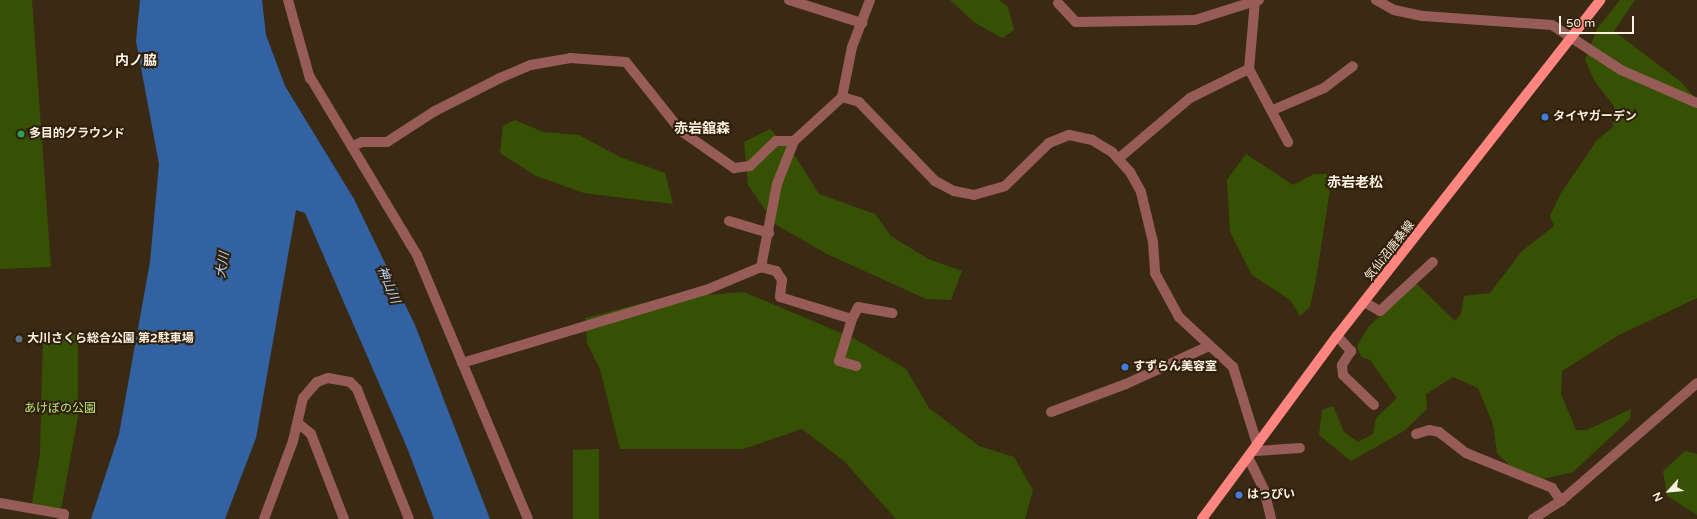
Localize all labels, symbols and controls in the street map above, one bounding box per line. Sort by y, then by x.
scale bar [1561,8,1636,34]
text: 50 m [1566,16,1595,30]
district label: 内ノ脇 [115,53,157,69]
place label: タイヤガーデン [1553,110,1637,124]
marker: タイヤガーデン [1540,112,1550,122]
district label: 赤岩舘森 [674,121,730,137]
place label: 多目的グラウンド [29,127,125,141]
marker: 多目的グラウンド [16,129,26,139]
district label: 赤岩老松 [1327,175,1383,191]
street label: 気仙沼唐桑線 [1362,218,1418,284]
water label: 大川 [213,251,233,279]
water label: 神山川 [373,264,403,306]
place label: 大川さくら総合公園 第2駐車場 [27,332,194,346]
marker: 大川さくら総合公園 第2駐車場 [14,334,24,344]
place label: すずらん美容室 [1133,360,1217,374]
marker: すずらん美容室 [1120,362,1130,372]
park label: あけぼの公園 [24,402,96,416]
north arrow [1649,471,1689,511]
place label: はっぴい [1247,488,1295,502]
marker: はっぴい [1234,490,1244,500]
text: N [1650,490,1666,504]

